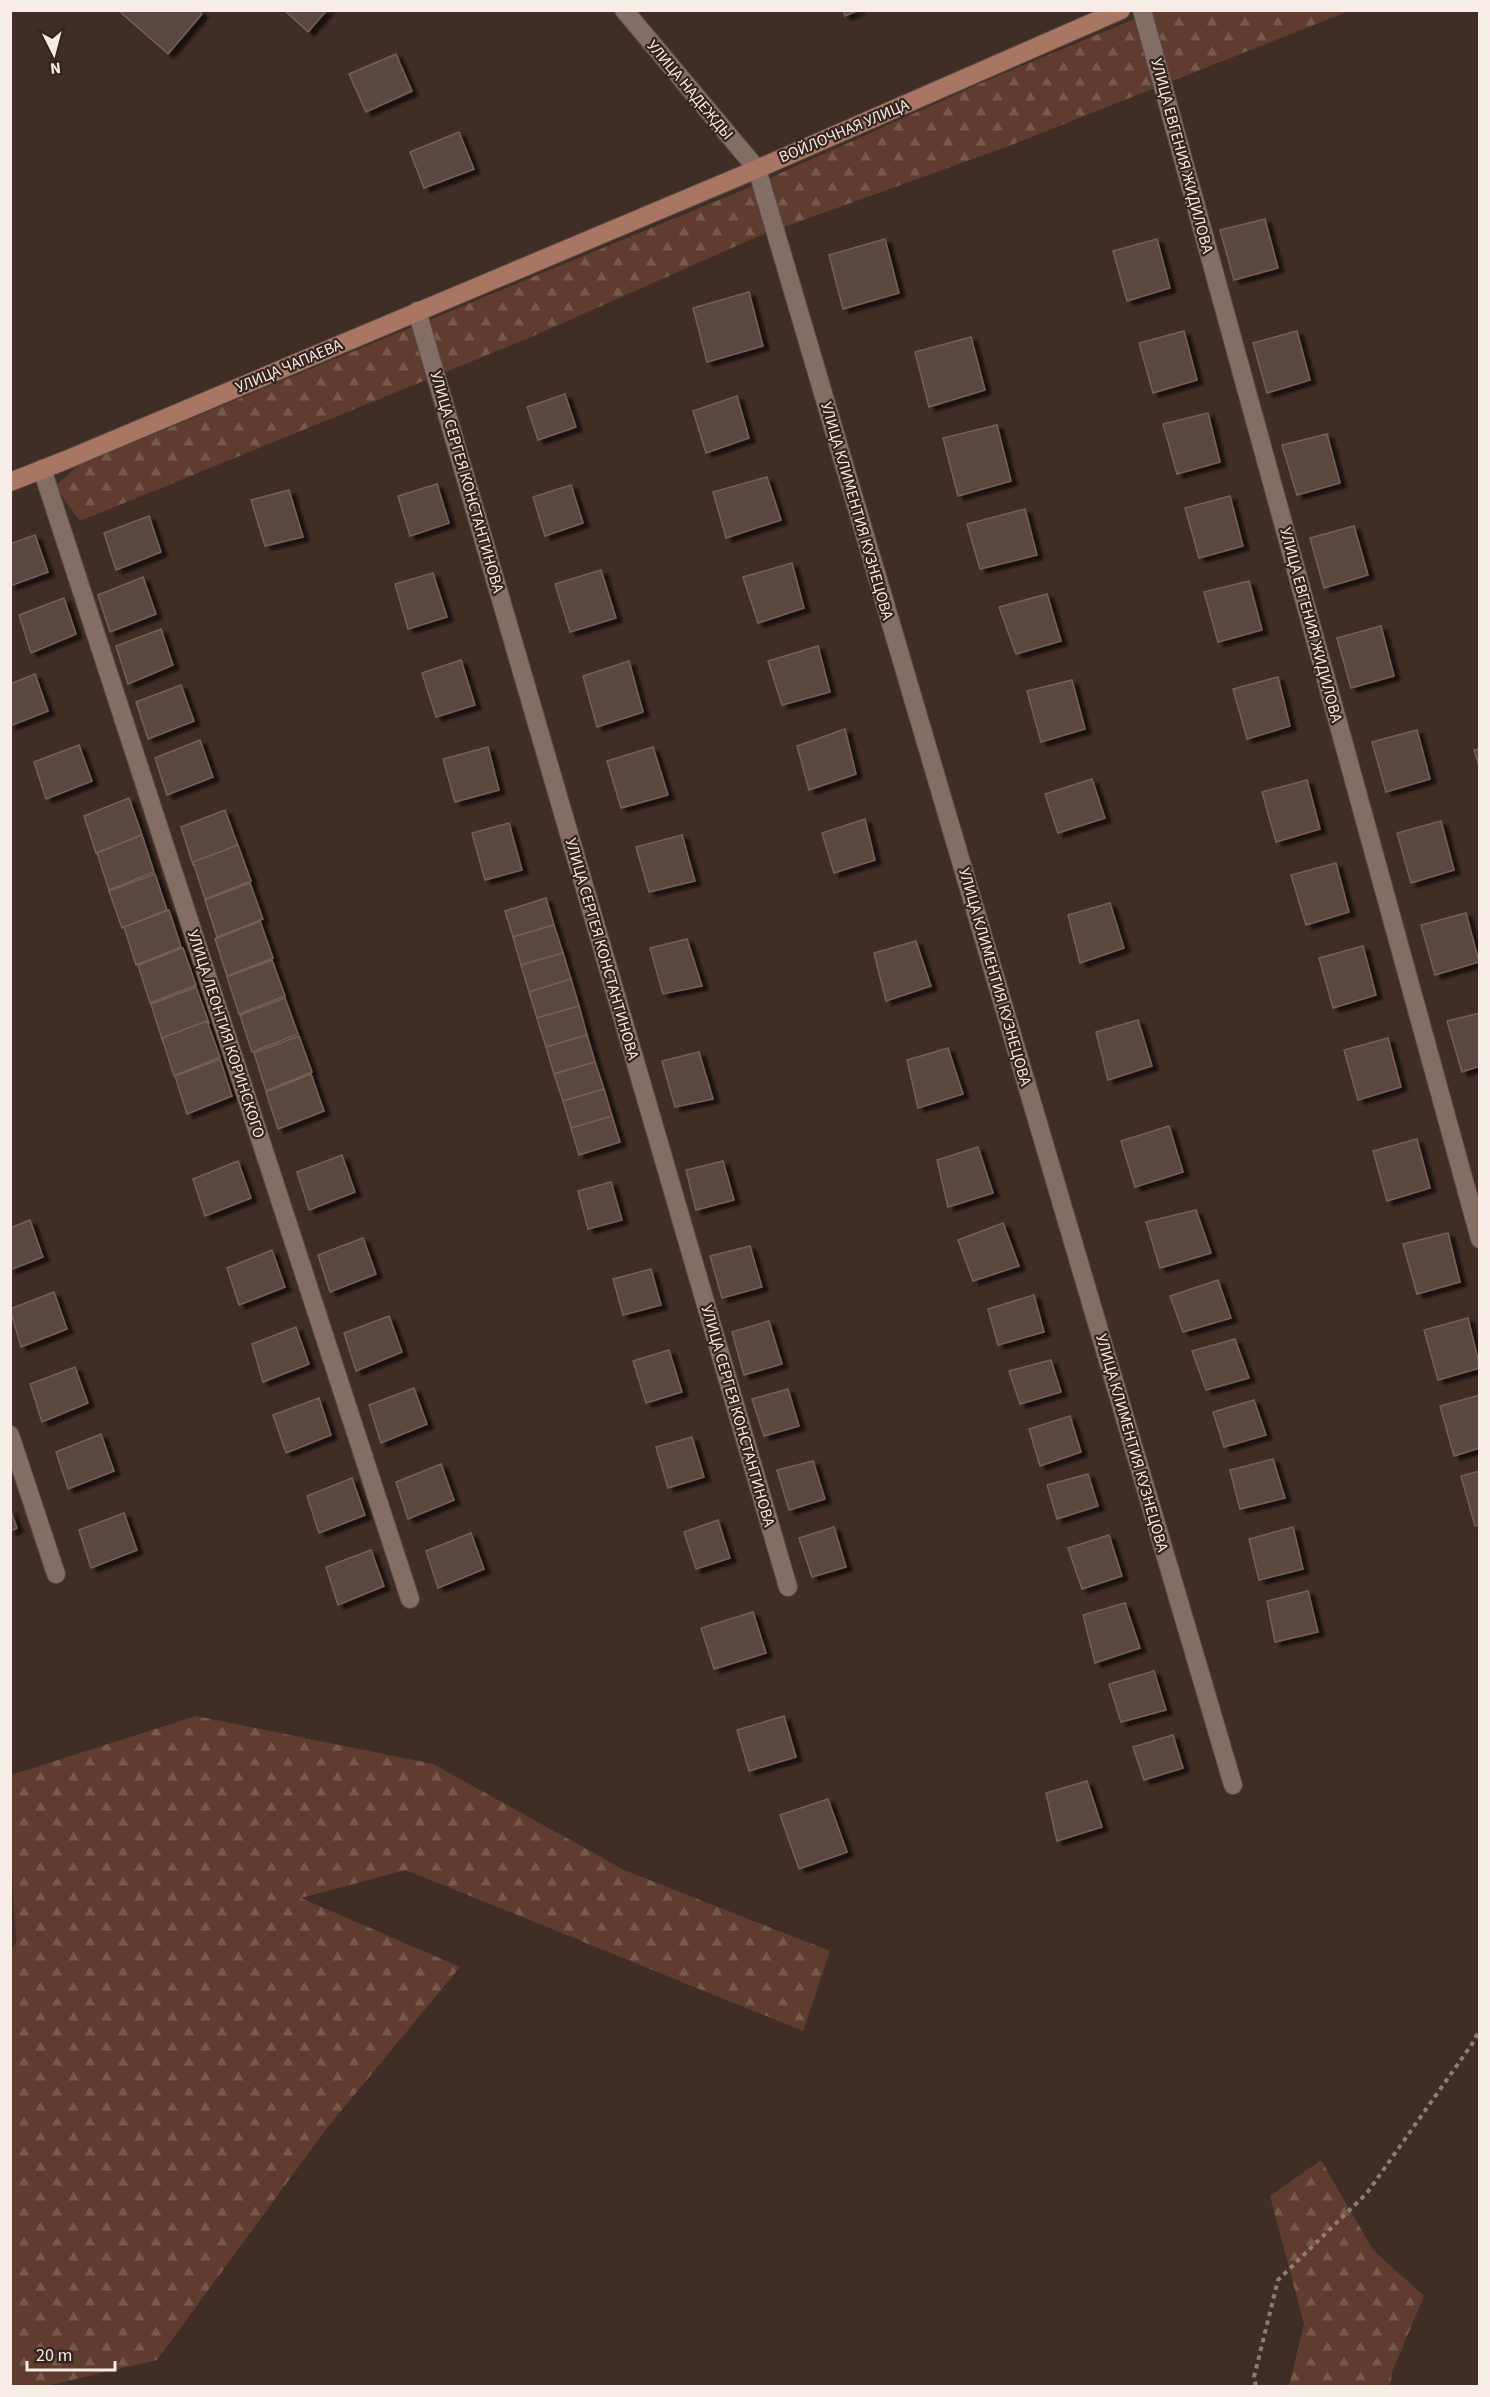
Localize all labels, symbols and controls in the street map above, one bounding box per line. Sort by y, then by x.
north arrow [24,24,84,84]
street label: УЛИЦА НАДЕЖДЫ [642,35,738,145]
text: N [49,56,62,79]
street label: УЛИЦА ЕВГЕНИЯ ЖИДИЛОВА [1145,56,1219,256]
street label: ВОЙЛОЧНАЯ УЛИЦА [776,94,913,168]
street label: УЛИЦА ЧАПАЕВА [232,334,346,398]
street label: УЛИЦА СЕРГЕЯ КОНСТАНТИНОВА [425,368,509,596]
street label: УЛИЦА КЛИМЕНТИЯ КУЗНЕЦОВА [815,399,899,623]
street label: УЛИЦА ЕВГЕНИЯ ЖИДИЛОВА [1274,525,1348,725]
street label: УЛИЦА СЕРГЕЯ КОНСТАНТИНОВА [560,835,644,1063]
street label: УЛИЦА КЛИМЕНТИЯ КУЗНЕЦОВА [953,865,1037,1089]
street label: УЛИЦА ЛЕОНТИЯ КОРИНСКОГО [182,927,270,1141]
street label: УЛИЦА СЕРГЕЯ КОНСТАНТИНОВА [696,1302,780,1530]
street label: УЛИЦА КЛИМЕНТИЯ КУЗНЕЦОВА [1090,1331,1174,1555]
scale bar [27,2334,116,2372]
text: 20 m [36,2343,72,2368]

